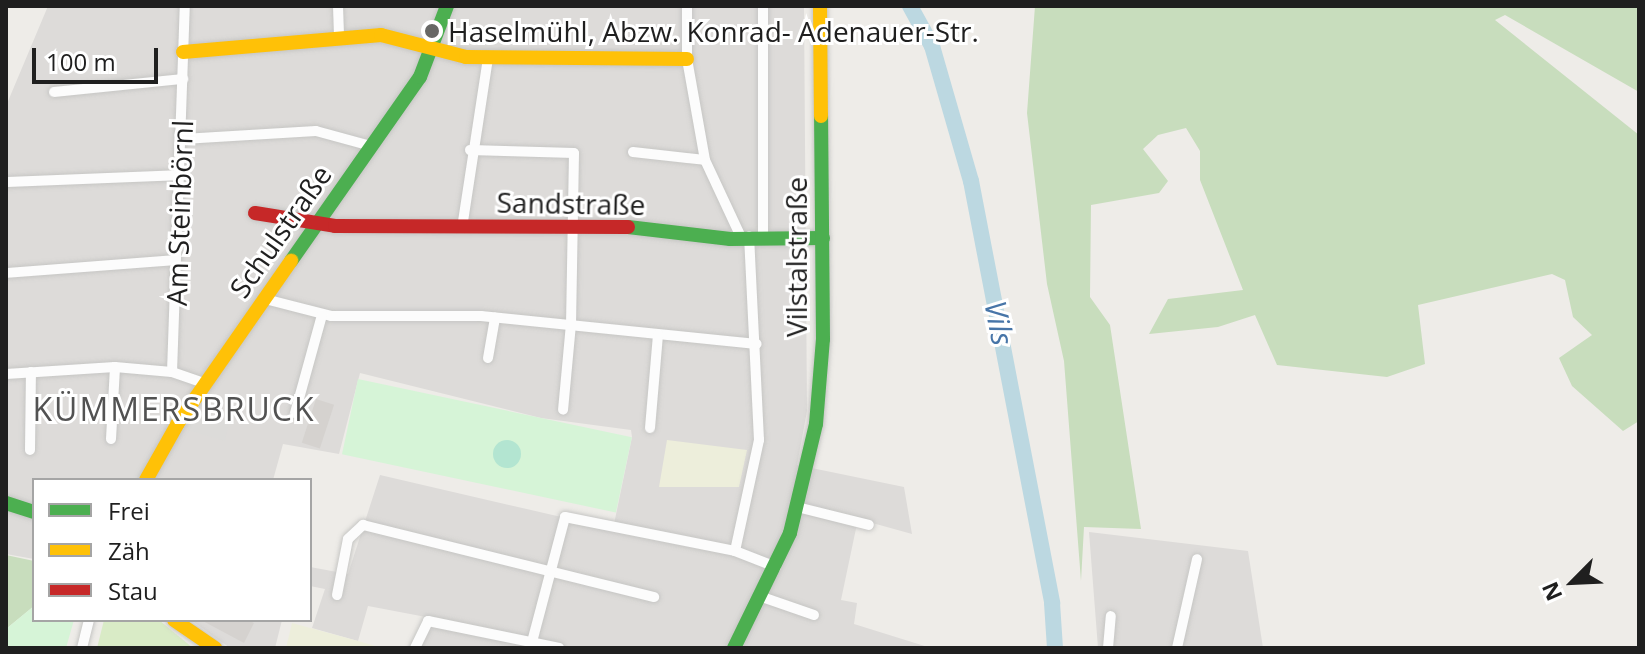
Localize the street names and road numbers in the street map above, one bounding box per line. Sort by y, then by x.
street label: Am Steinbörnl [159,120,199,306]
street label: Schulstraße [222,158,338,304]
street label: Vilstalstraße [779,177,813,337]
street label: Sandstraße [496,185,646,221]

